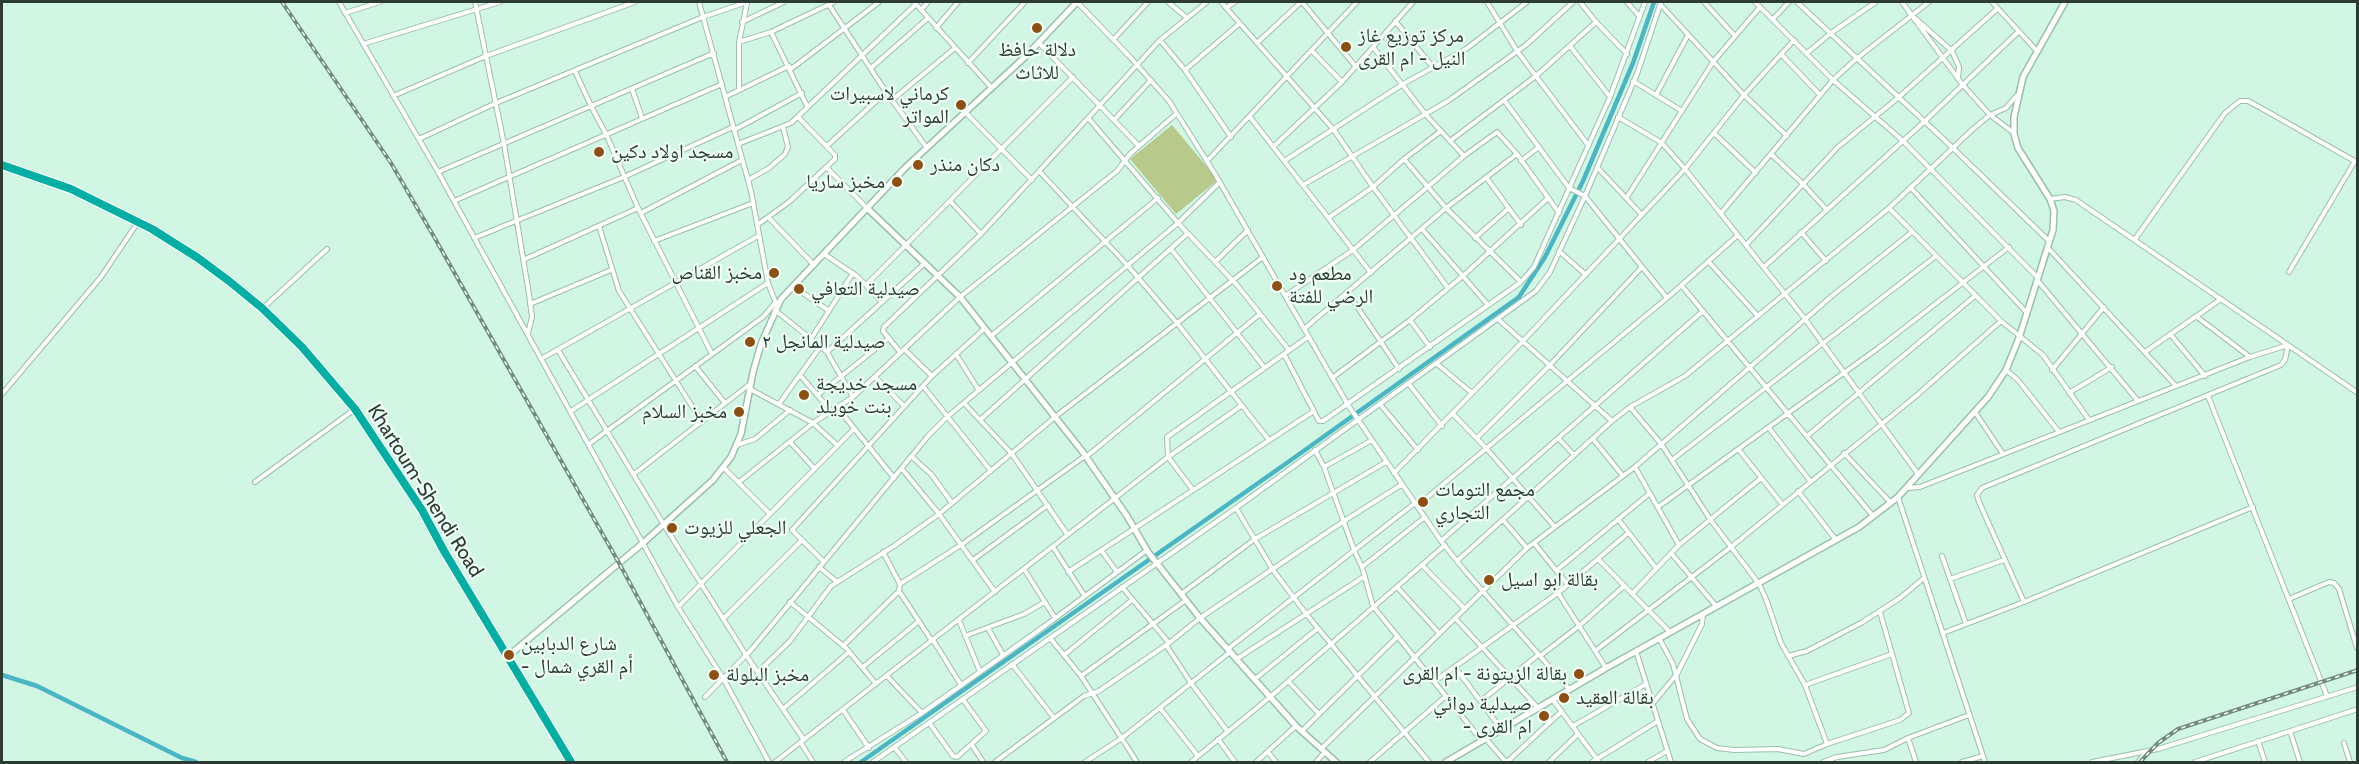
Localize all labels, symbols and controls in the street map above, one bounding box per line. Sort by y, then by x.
marker: دلالة حافظ للاثاث [1030,21,1044,35]
place label: مركز توزيع غاز النيل - ام القرى [1358,24,1466,71]
place label: دلالة حافظ للاثاث [998,38,1076,85]
marker: مركز توزيع غاز النيل - ام القرى [1339,40,1353,54]
place label: كرماني لاسبيرات المواتر [830,82,949,129]
marker: كرماني لاسبيرات المواتر [954,98,968,112]
place label: مسجد اولاد دكين [611,140,733,164]
marker: مسجد اولاد دكين [592,145,606,159]
place label: دكان منذر [930,153,1000,177]
marker: دكان منذر [911,158,925,172]
place label: مخبز ساريا [806,170,885,194]
marker: مخبز ساريا [890,175,904,189]
place label: مخبز القناص [672,261,762,285]
place label: مطعم ود الرضي للفتة [1289,262,1373,309]
marker: مخبز القناص [767,266,781,280]
place label: صيدلية التعافي [811,277,920,301]
marker: مطعم ود الرضي للفتة [1270,279,1284,293]
marker: صيدلية التعافي [792,282,806,296]
place label: صيدلية المانجل ٢ [762,330,886,354]
marker: صيدلية المانجل ٢ [743,335,757,349]
place label: مسجد خديجة بنت خويلد [816,372,917,419]
marker: مسجد خديجة بنت خويلد [797,388,811,402]
street label: Khartoum-Shendi Road [362,400,488,582]
place label: مخبز السلام [642,400,727,424]
marker: مخبز السلام [732,405,746,419]
place label: مجمع التومات التجاري [1435,478,1535,525]
marker: مجمع التومات التجاري [1416,495,1430,509]
place label: الجعلي للزيوت [684,516,787,540]
marker: الجعلي للزيوت [665,521,679,535]
place label: بقالة ابو اسيل [1501,568,1598,592]
marker: بقالة ابو اسيل [1482,573,1496,587]
place label: شارع الدبابين - أم القري شمال [521,632,633,679]
marker: شارع الدبابين - أم القري شمال [502,648,516,662]
place label: بقالة الزيتونة - ام القرى [1402,662,1567,686]
place label: مخبز البلولة [726,663,809,687]
marker: بقالة الزيتونة - ام القرى [1572,667,1586,681]
marker: مخبز البلولة [707,668,721,682]
place label: بقالة العقيد [1576,686,1654,710]
marker: بقالة العقيد [1557,691,1571,705]
place label: صيدلية دوائي - ام القرى [1433,692,1532,739]
marker: صيدلية دوائي - ام القرى [1537,709,1551,723]

